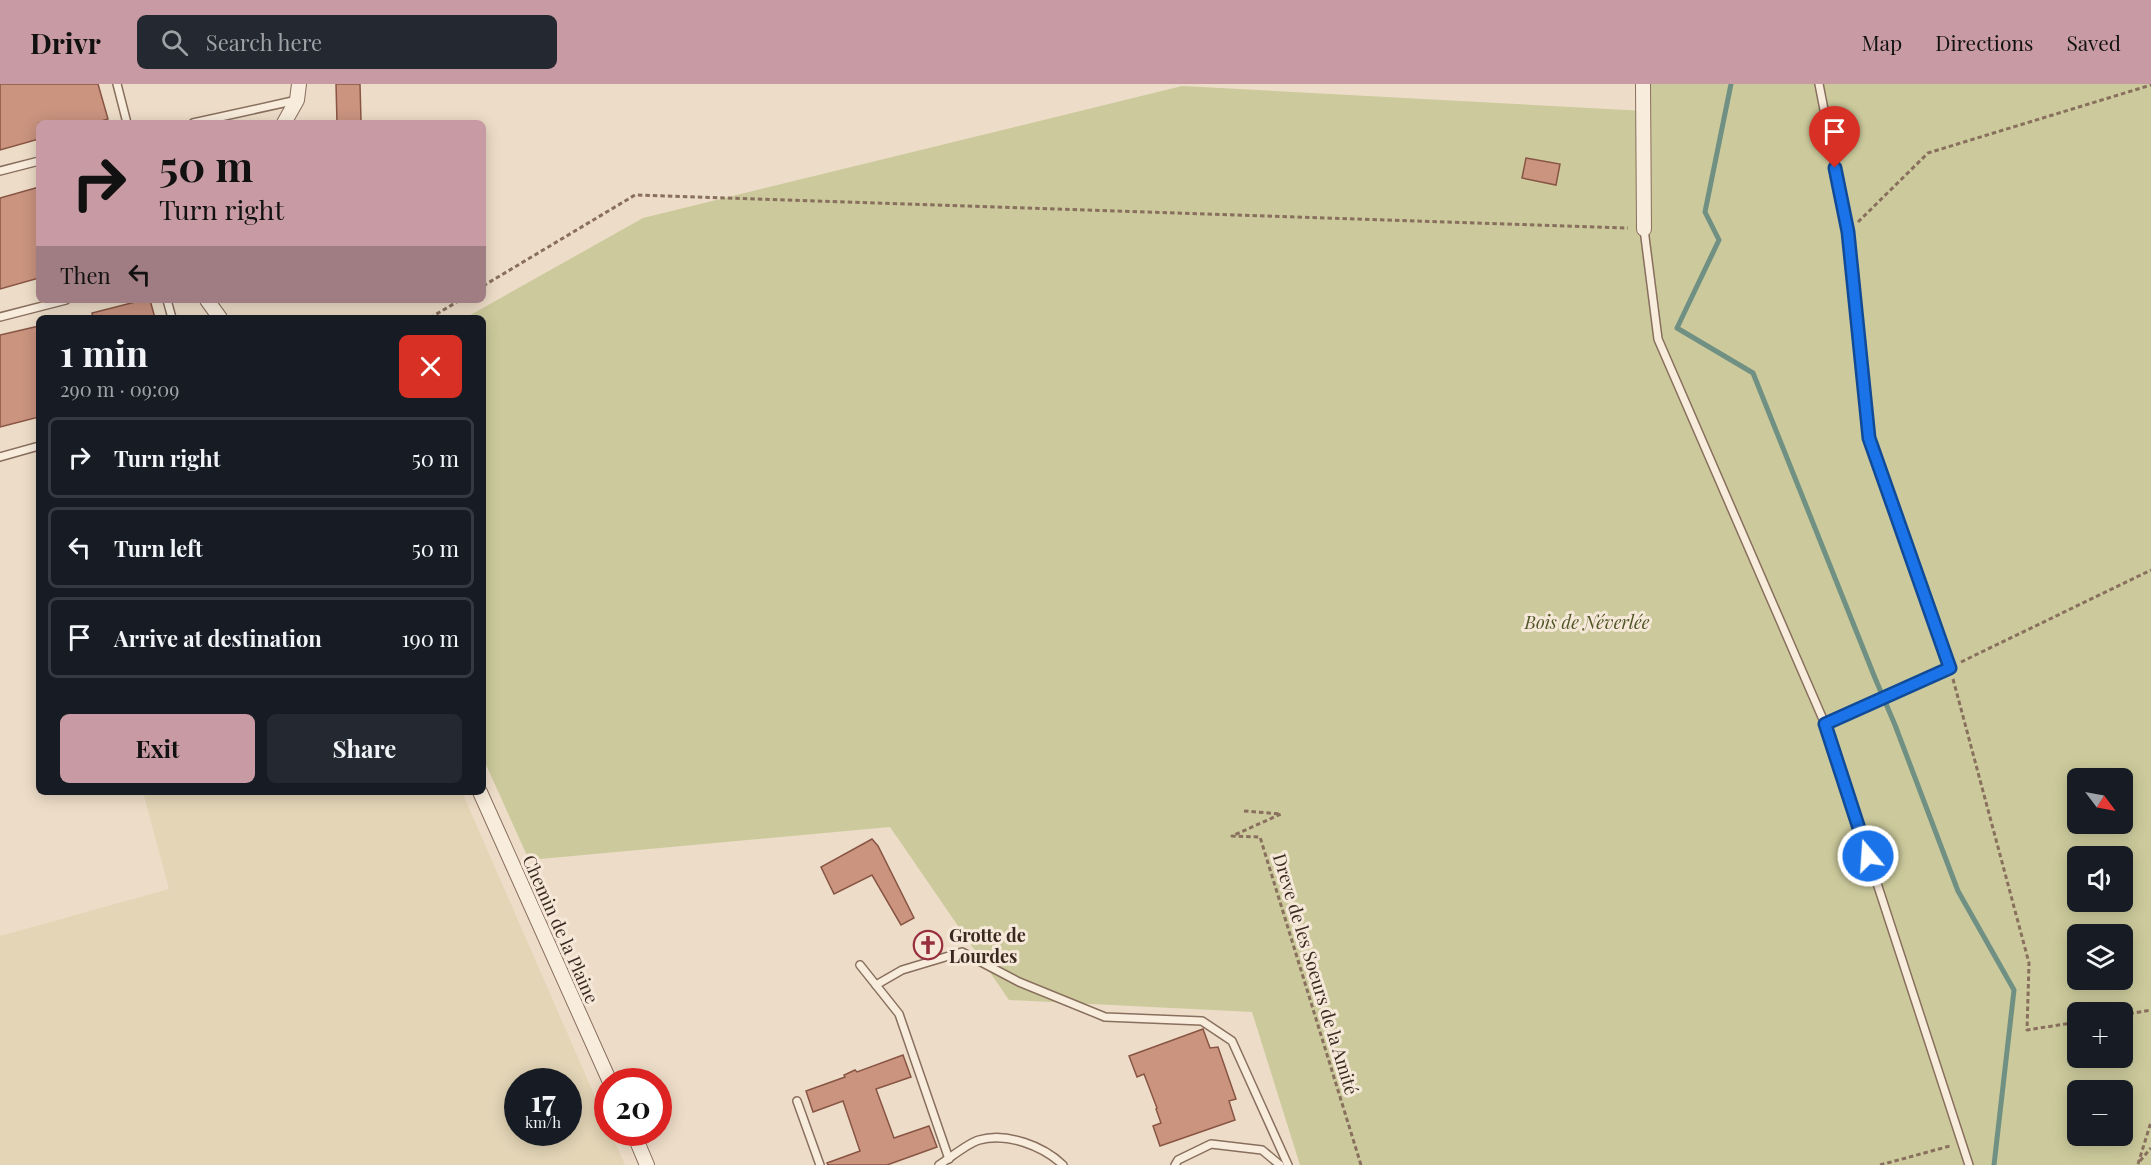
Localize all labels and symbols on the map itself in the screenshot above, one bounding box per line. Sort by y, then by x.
pin [1809,106,1860,168]
park label: Bois de Néverlée [1524,610,1650,634]
north arrow [2067,768,2133,834]
position arrow [1836,824,1900,888]
street label: Dreve de les Soeurs de la Amité [1268,850,1364,1098]
street label: Chemin de la Plaine [517,851,605,1007]
place label: Grotte de Lourdes [949,923,1026,968]
church icon: Grotte de Lourdes [912,929,944,961]
speed limit sign: 20 [594,1068,672,1146]

